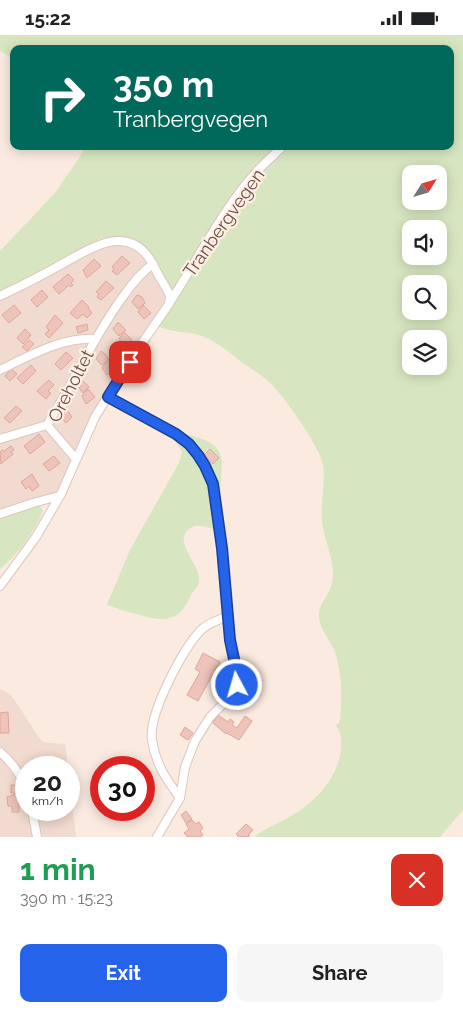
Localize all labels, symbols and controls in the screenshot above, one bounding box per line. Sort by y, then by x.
text: 15:22 [25,7,71,29]
text: 350 m [113,64,214,105]
icon: right [30,65,95,130]
text: Tranbergvegen [113,106,268,132]
street label: Tranbergvegen [179,165,269,281]
north arrow [402,165,448,210]
map controls [402,165,447,375]
button: sound [402,220,447,265]
button: search [402,275,447,320]
button: layers [402,330,447,375]
pin [109,341,151,383]
street label: Oreholtet [43,346,98,426]
icon: arrive [116,348,144,376]
position arrow [210,658,262,710]
speed limit sign: 30 [90,756,155,821]
text: 20 [33,767,62,797]
text: km/h [32,794,63,808]
text: 1 min [20,852,96,887]
button: close [391,854,443,906]
text: 390 m · 15:23 [20,889,113,908]
button: Exit [20,944,227,1002]
button: Share [237,944,443,1002]

